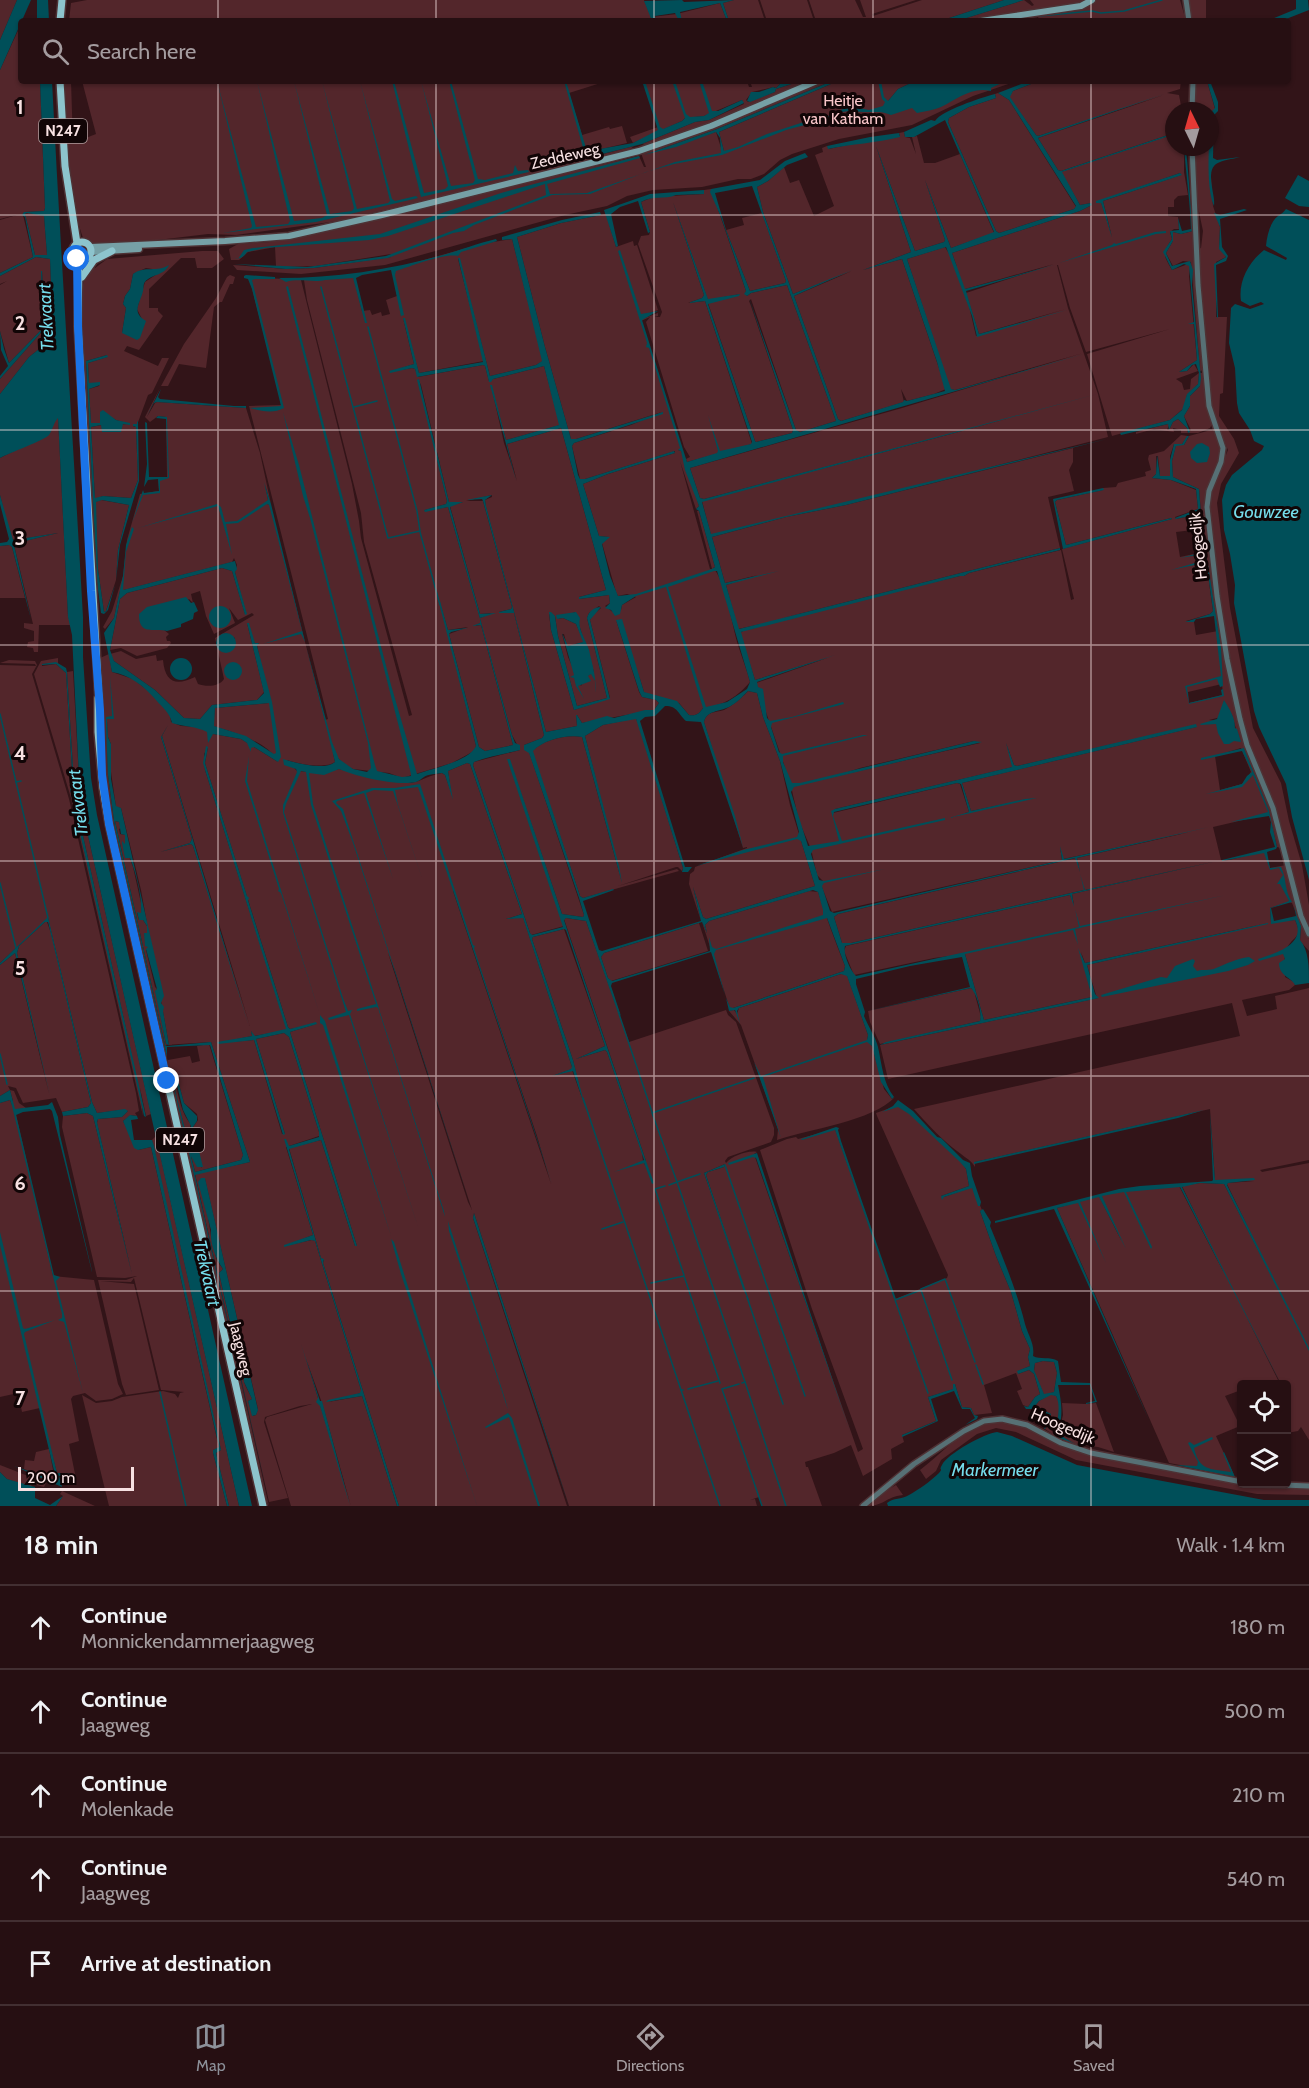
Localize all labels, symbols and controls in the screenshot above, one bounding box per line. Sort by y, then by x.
search box [18,18,1291,84]
icon: search [39,35,72,68]
text: Search here [87,38,196,65]
park label: Heitje van Katham [803,91,883,128]
text: 1 [16,95,24,119]
north arrow [1165,102,1219,156]
road number: N247 [39,119,87,143]
street label: Zeddeweg [529,139,602,173]
route start [63,245,89,271]
water label: Trekvaart [33,282,59,351]
text: 2 [15,311,25,335]
water label: Gouwzee [1233,501,1299,523]
street label: Hoogedijk [1185,511,1211,581]
text: 3 [15,526,25,550]
text: 4 [14,741,26,765]
water label: Trekvaart [63,768,93,838]
text: 5 [15,956,25,980]
route end [153,1067,179,1093]
road number: N247 [156,1128,204,1152]
text: 6 [14,1171,26,1195]
water label: Trekvaart [189,1238,225,1309]
street label: Jaagweg [225,1319,257,1379]
map controls [1237,1380,1291,1488]
button: locate [1237,1380,1291,1434]
text: 7 [15,1386,26,1410]
street label: Hoogedijk [1028,1404,1099,1448]
button: layers [1237,1434,1291,1488]
water label: Markermeer [951,1459,1040,1481]
scale bar [18,1464,134,1492]
text: 200 m [27,1468,75,1487]
text: 18 min [24,1529,98,1561]
text: Walk · 1.4 km [1177,1533,1285,1557]
text: Continue [81,1602,167,1629]
icon: ahead [24,1611,57,1644]
text: 180 m [1230,1615,1285,1639]
text: Monnickendammerjaagweg [81,1629,314,1653]
text: Continue [81,1686,167,1713]
icon: ahead [24,1695,57,1728]
text: 500 m [1224,1699,1285,1723]
text: Jaagweg [81,1713,150,1737]
text: Continue [81,1770,167,1797]
icon: ahead [24,1779,57,1812]
text: 210 m [1232,1783,1285,1807]
text: Molenkade [81,1797,174,1821]
text: Continue [81,1854,167,1881]
icon: ahead [24,1863,57,1896]
text: 540 m [1227,1867,1285,1891]
text: Jaagweg [81,1881,150,1905]
icon: arrive [24,1947,57,1980]
text: Arrive at destination [81,1950,271,1977]
tab: Map [194,2020,227,2075]
tab: Directions [616,2020,684,2075]
tab: Saved [1073,2020,1115,2075]

